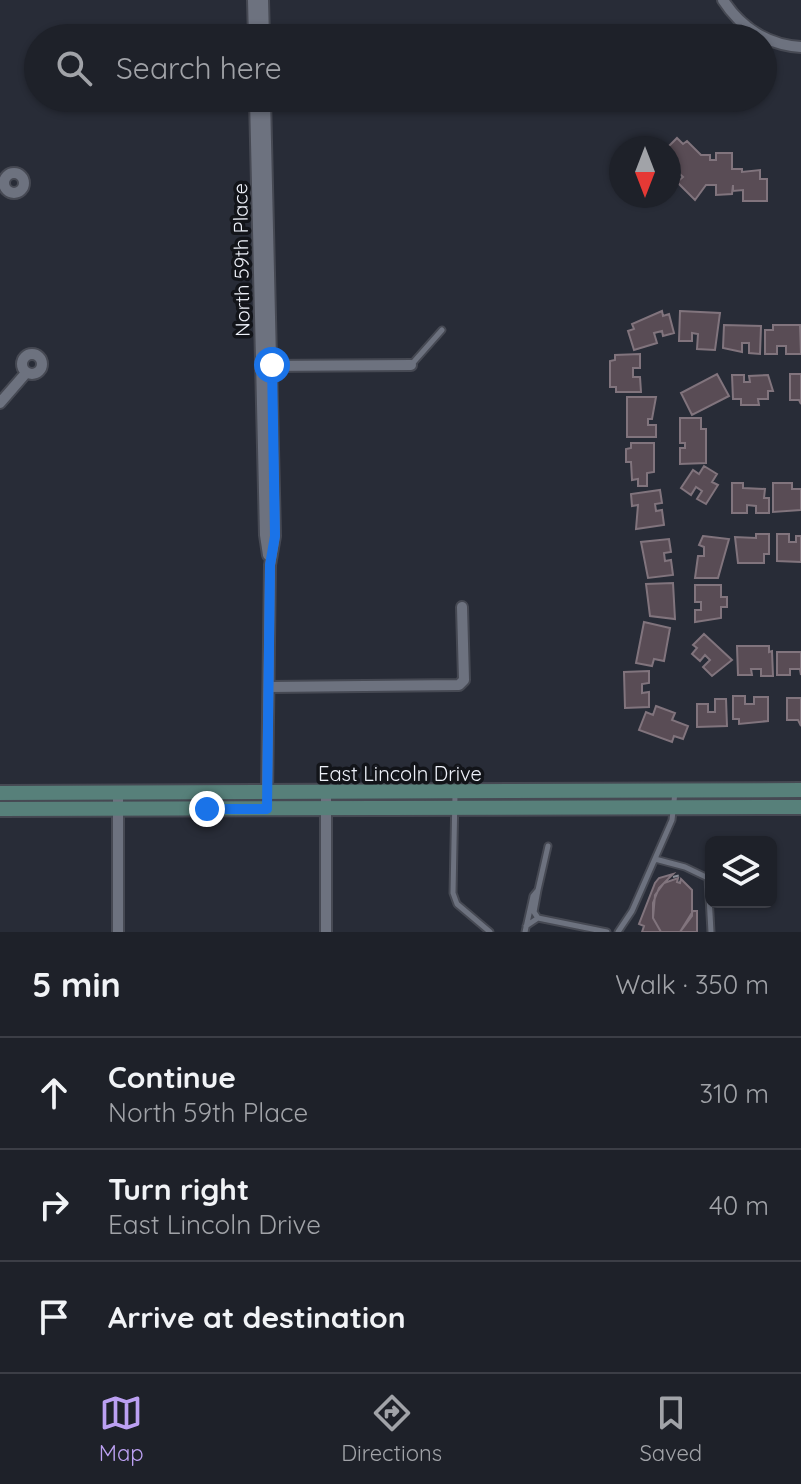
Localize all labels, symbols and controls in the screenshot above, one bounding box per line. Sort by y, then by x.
search box [24,24,777,112]
icon: search [52,46,96,90]
text: Search here [116,49,282,87]
north arrow [609,136,681,208]
street label: North 59th Place [227,183,255,337]
route start [254,347,290,383]
street label: East Lincoln Drive [318,761,482,786]
route end [189,791,225,827]
map controls [705,836,777,908]
button: layers [705,836,777,908]
text: 5 min [32,963,121,1006]
text: Walk · 350 m [615,968,769,1001]
text: Continue [108,1058,236,1096]
icon: ahead [32,1071,76,1115]
text: 310 m [699,1077,769,1110]
text: North 59th Place [108,1096,308,1129]
text: Turn right [108,1170,249,1208]
icon: right [32,1183,76,1227]
text: 40 m [709,1189,769,1222]
text: East Lincoln Drive [108,1208,321,1241]
icon: arrive [32,1295,76,1339]
text: Arrive at destination [108,1298,406,1336]
tab: Map [99,1391,144,1467]
tab: Directions [341,1391,442,1467]
tab: Saved [639,1391,702,1467]

